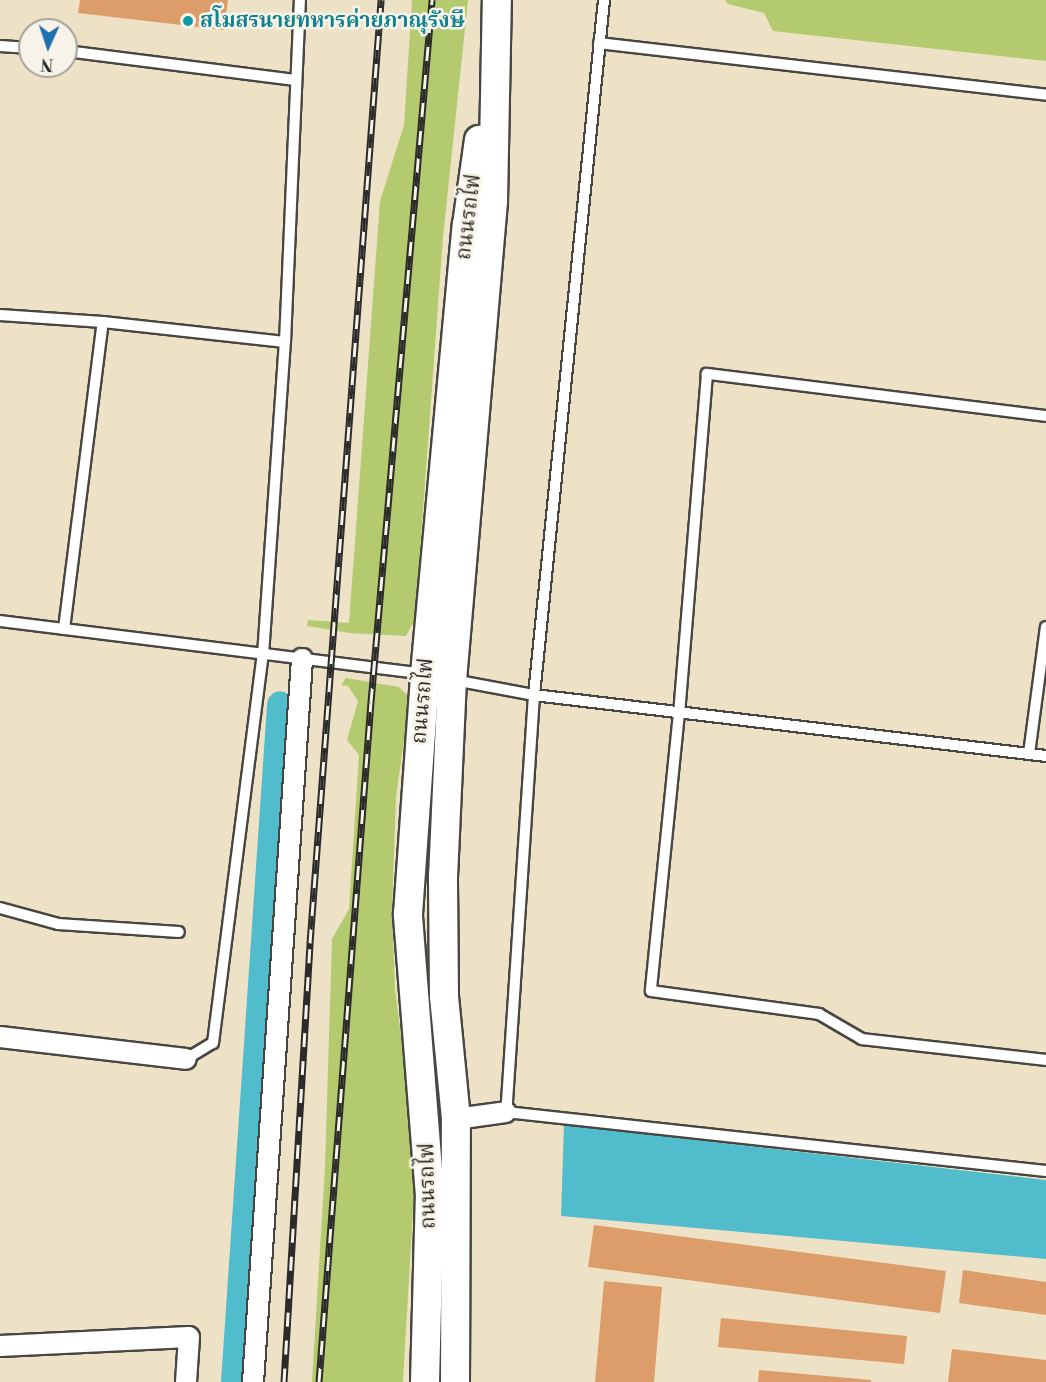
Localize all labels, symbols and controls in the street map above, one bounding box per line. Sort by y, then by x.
place label: สโมสรนายทหารค่ายภาณุรังษี [200,8,465,34]
marker: สโมสรนายทหารค่ายภาณุรังษี [181,14,195,28]
north arrow [18,18,78,78]
text: N [40,54,54,74]
street label: ถนนรถไฟ [451,173,487,261]
street label: ถนนรถไฟ [407,657,439,745]
street label: ถนนรถไฟ [415,1143,441,1229]

